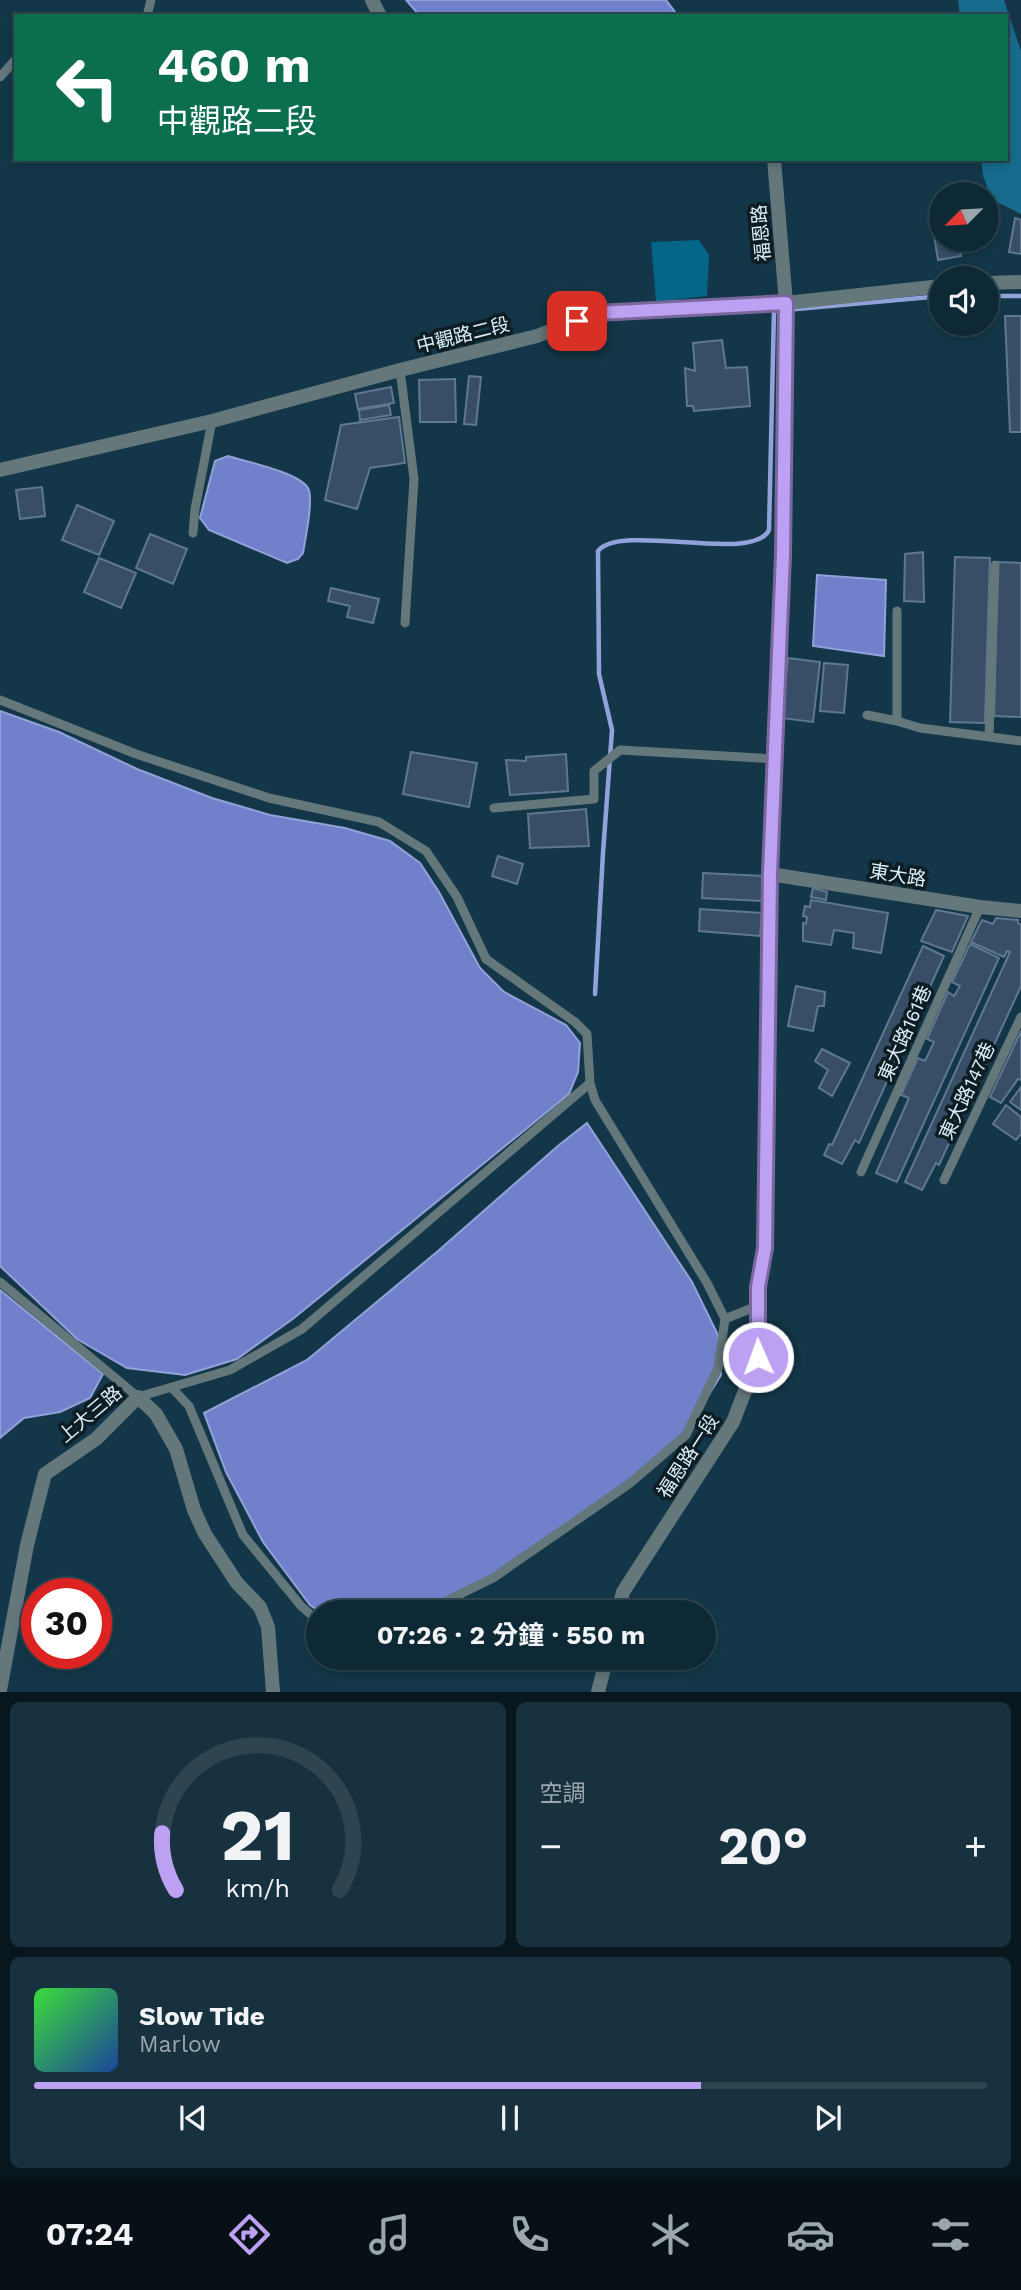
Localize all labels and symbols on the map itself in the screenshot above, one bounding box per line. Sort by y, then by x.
north arrow [929,182,999,252]
street label: 福恩路 [747,204,775,262]
pin [547,291,607,351]
street label: 中觀路二段 [414,312,512,358]
street label: 東大路 [868,859,928,891]
street label: 東大路161巷 [874,982,936,1084]
street label: 東大路147巷 [934,1039,1000,1143]
position arrow [721,1320,795,1394]
street label: 上大三路 [53,1381,127,1447]
street label: 福恩路一段 [652,1410,724,1502]
speed limit sign: 30 [21,1578,112,1669]

